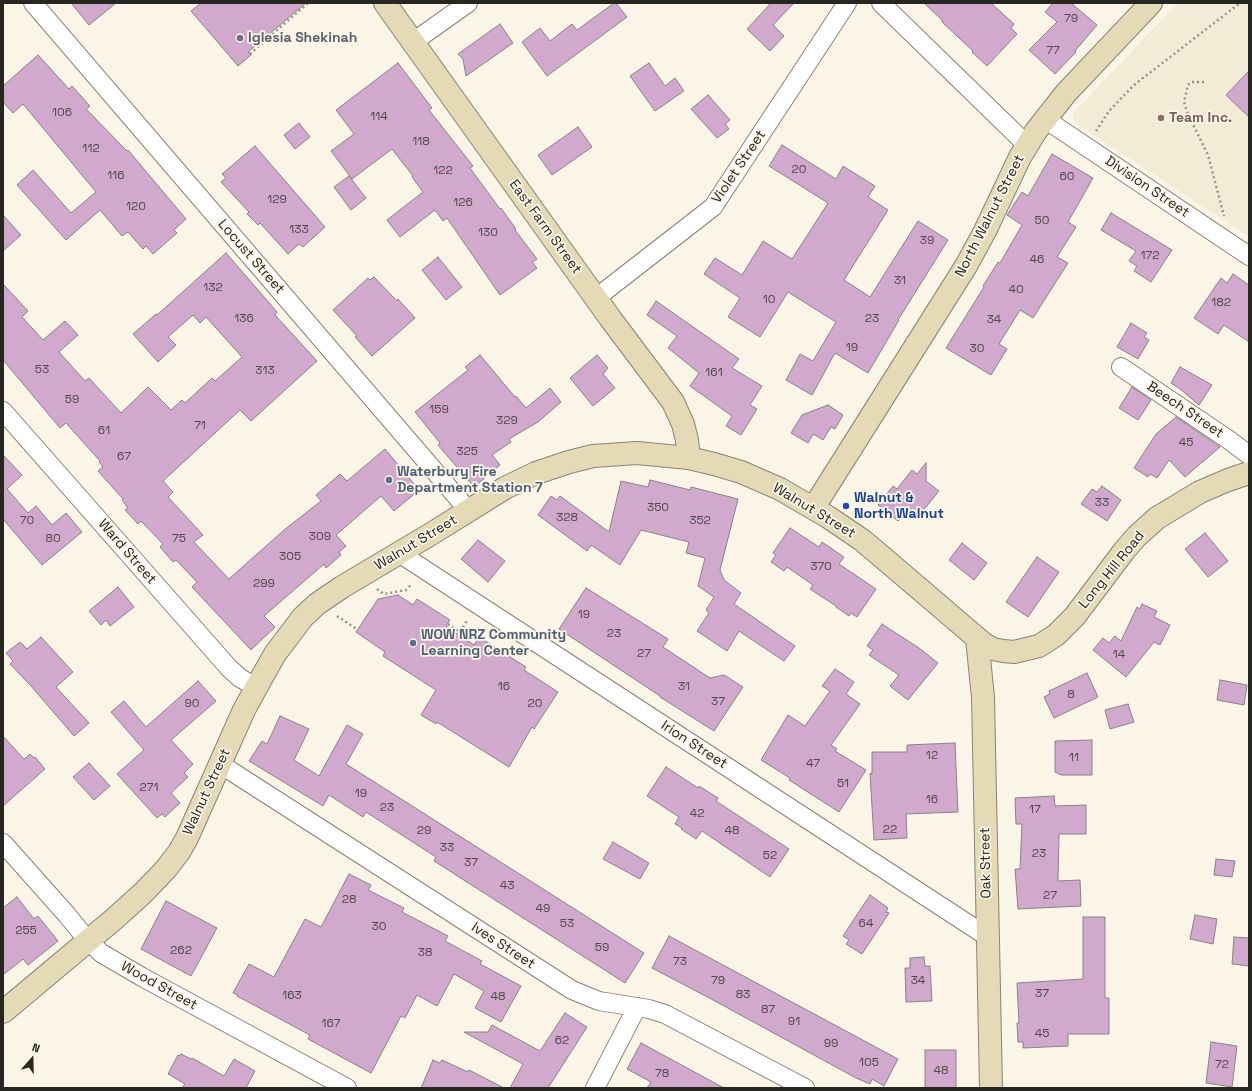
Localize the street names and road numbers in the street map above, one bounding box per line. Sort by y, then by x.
street label: Violet Street [708,127,770,207]
street label: North Walnut Street [952,152,1028,280]
street label: Division Street [1102,153,1192,221]
street label: East Farm Street [505,177,585,277]
street label: Locust Street [214,216,288,298]
street label: Beech Street [1143,378,1227,442]
street label: Walnut Street [770,480,858,542]
street label: Walnut Street [372,512,460,574]
street label: Ward Street [94,516,160,588]
street label: Long Hill Road [1076,528,1148,612]
street label: Irion Street [658,717,730,773]
street label: Walnut Street [180,746,234,838]
street label: Oak Street [977,827,995,899]
street label: Ives Street [468,919,538,973]
street label: Wood Street [118,958,200,1014]

